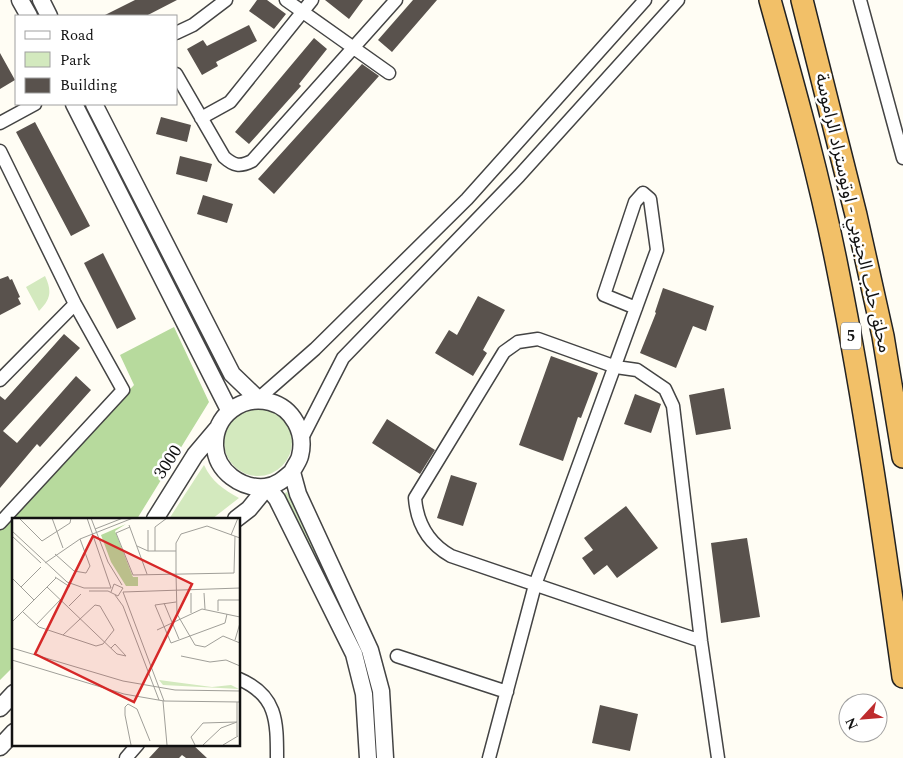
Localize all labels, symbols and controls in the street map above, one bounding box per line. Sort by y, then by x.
legend [15,15,178,105]
text: Road [60,24,94,47]
text: Park [60,49,91,72]
street label: محلق حلب الجنوبي - اوتوستراد الراموسة [808,70,898,356]
text: Building [60,74,117,97]
road number: 5 [841,322,861,350]
street label: 3000 [147,440,189,484]
inset map [12,518,240,746]
north arrow [838,693,888,743]
text: N [840,714,864,733]

